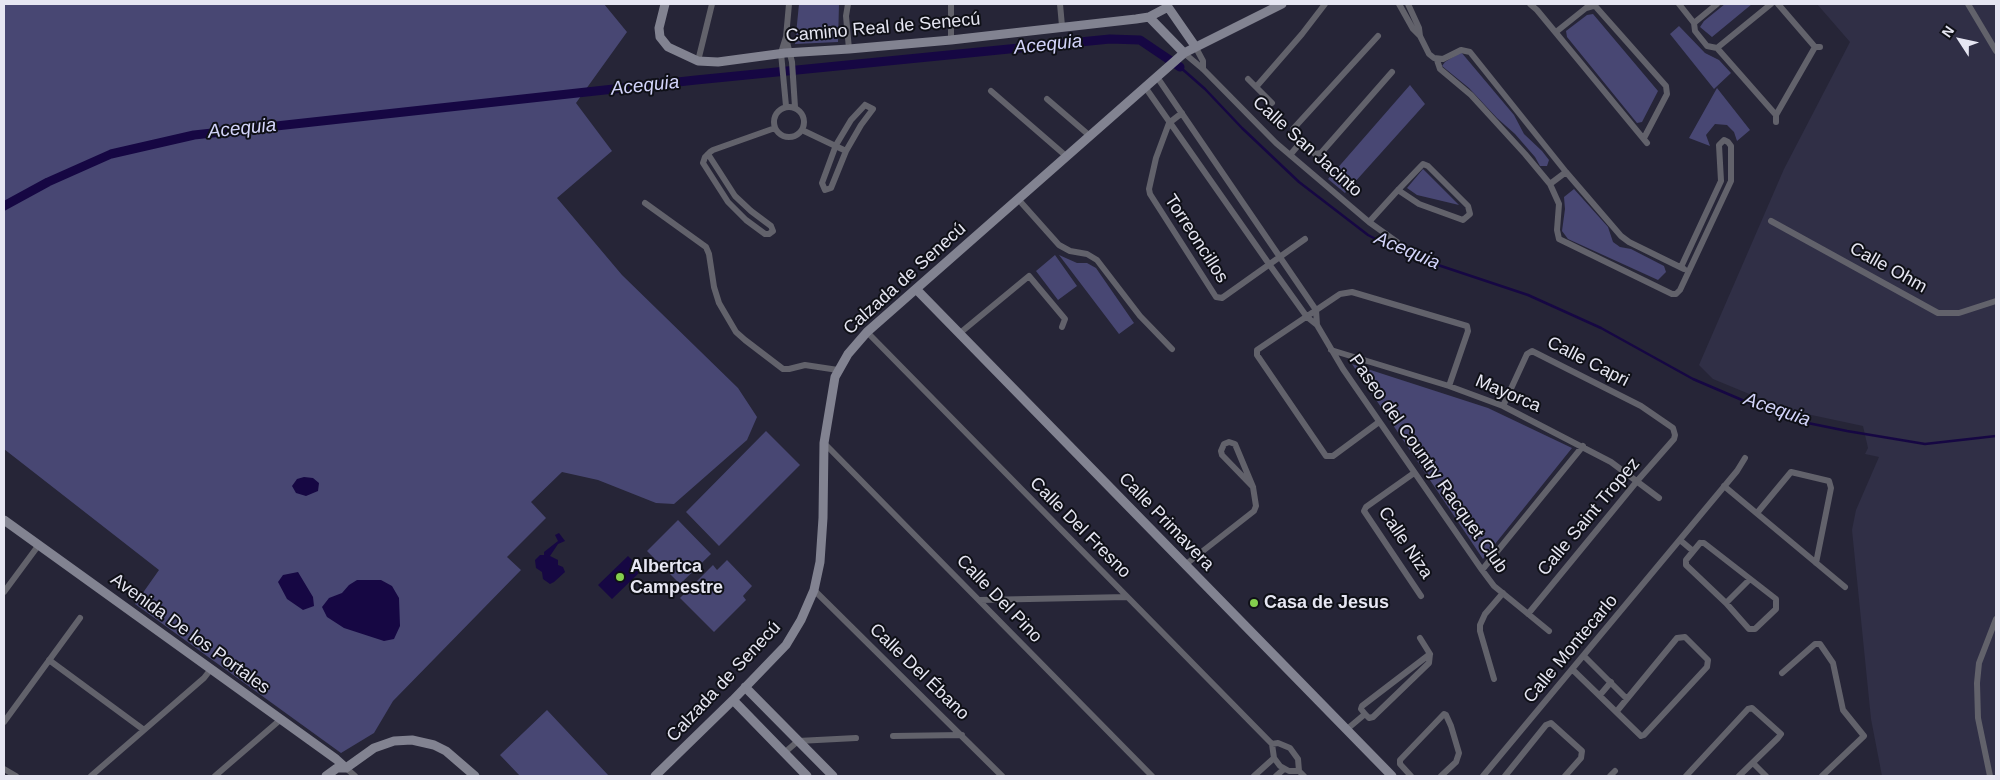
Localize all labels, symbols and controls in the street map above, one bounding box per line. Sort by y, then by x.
street label: Camino Real de Senecú [785,9,981,47]
north arrow [1935,15,1985,65]
text: N [1938,23,1957,40]
water label: Acequia [1013,30,1083,60]
water label: Acequia [610,71,680,101]
street label: Calle San Jacinto [1248,92,1366,202]
water label: Acequia [207,114,277,144]
street label: Torreoncillos [1159,191,1233,287]
street label: Calzada de Senecú [839,218,971,340]
water label: Acequia [1371,227,1443,275]
street label: Calle Ohm [1846,238,1930,298]
street label: Calle Capri [1543,332,1633,392]
street label: Paseo del Country Racquet Club [1344,350,1512,578]
street label: Mayorca [1472,371,1544,417]
water label: Acequia [1741,388,1813,432]
street label: Calle Saint Tropez [1533,454,1645,580]
street label: Calle Primavera [1114,468,1218,576]
street label: Calle Del Fresno [1025,473,1135,583]
street label: Calle Niza [1373,503,1437,583]
street label: Calle Del Pino [952,550,1046,648]
place label: Albertca Campestre [630,556,723,598]
street label: Avenida De los Portales [106,569,274,699]
marker: Albertca Campestre [614,571,626,583]
street label: Calle Montecarlo [1519,590,1623,708]
place label: Casa de Jesus [1264,592,1389,614]
marker: Casa de Jesus [1248,597,1260,609]
street label: Calzada de Senecú [663,617,785,747]
street label: Calle Del Ébano [865,619,973,725]

